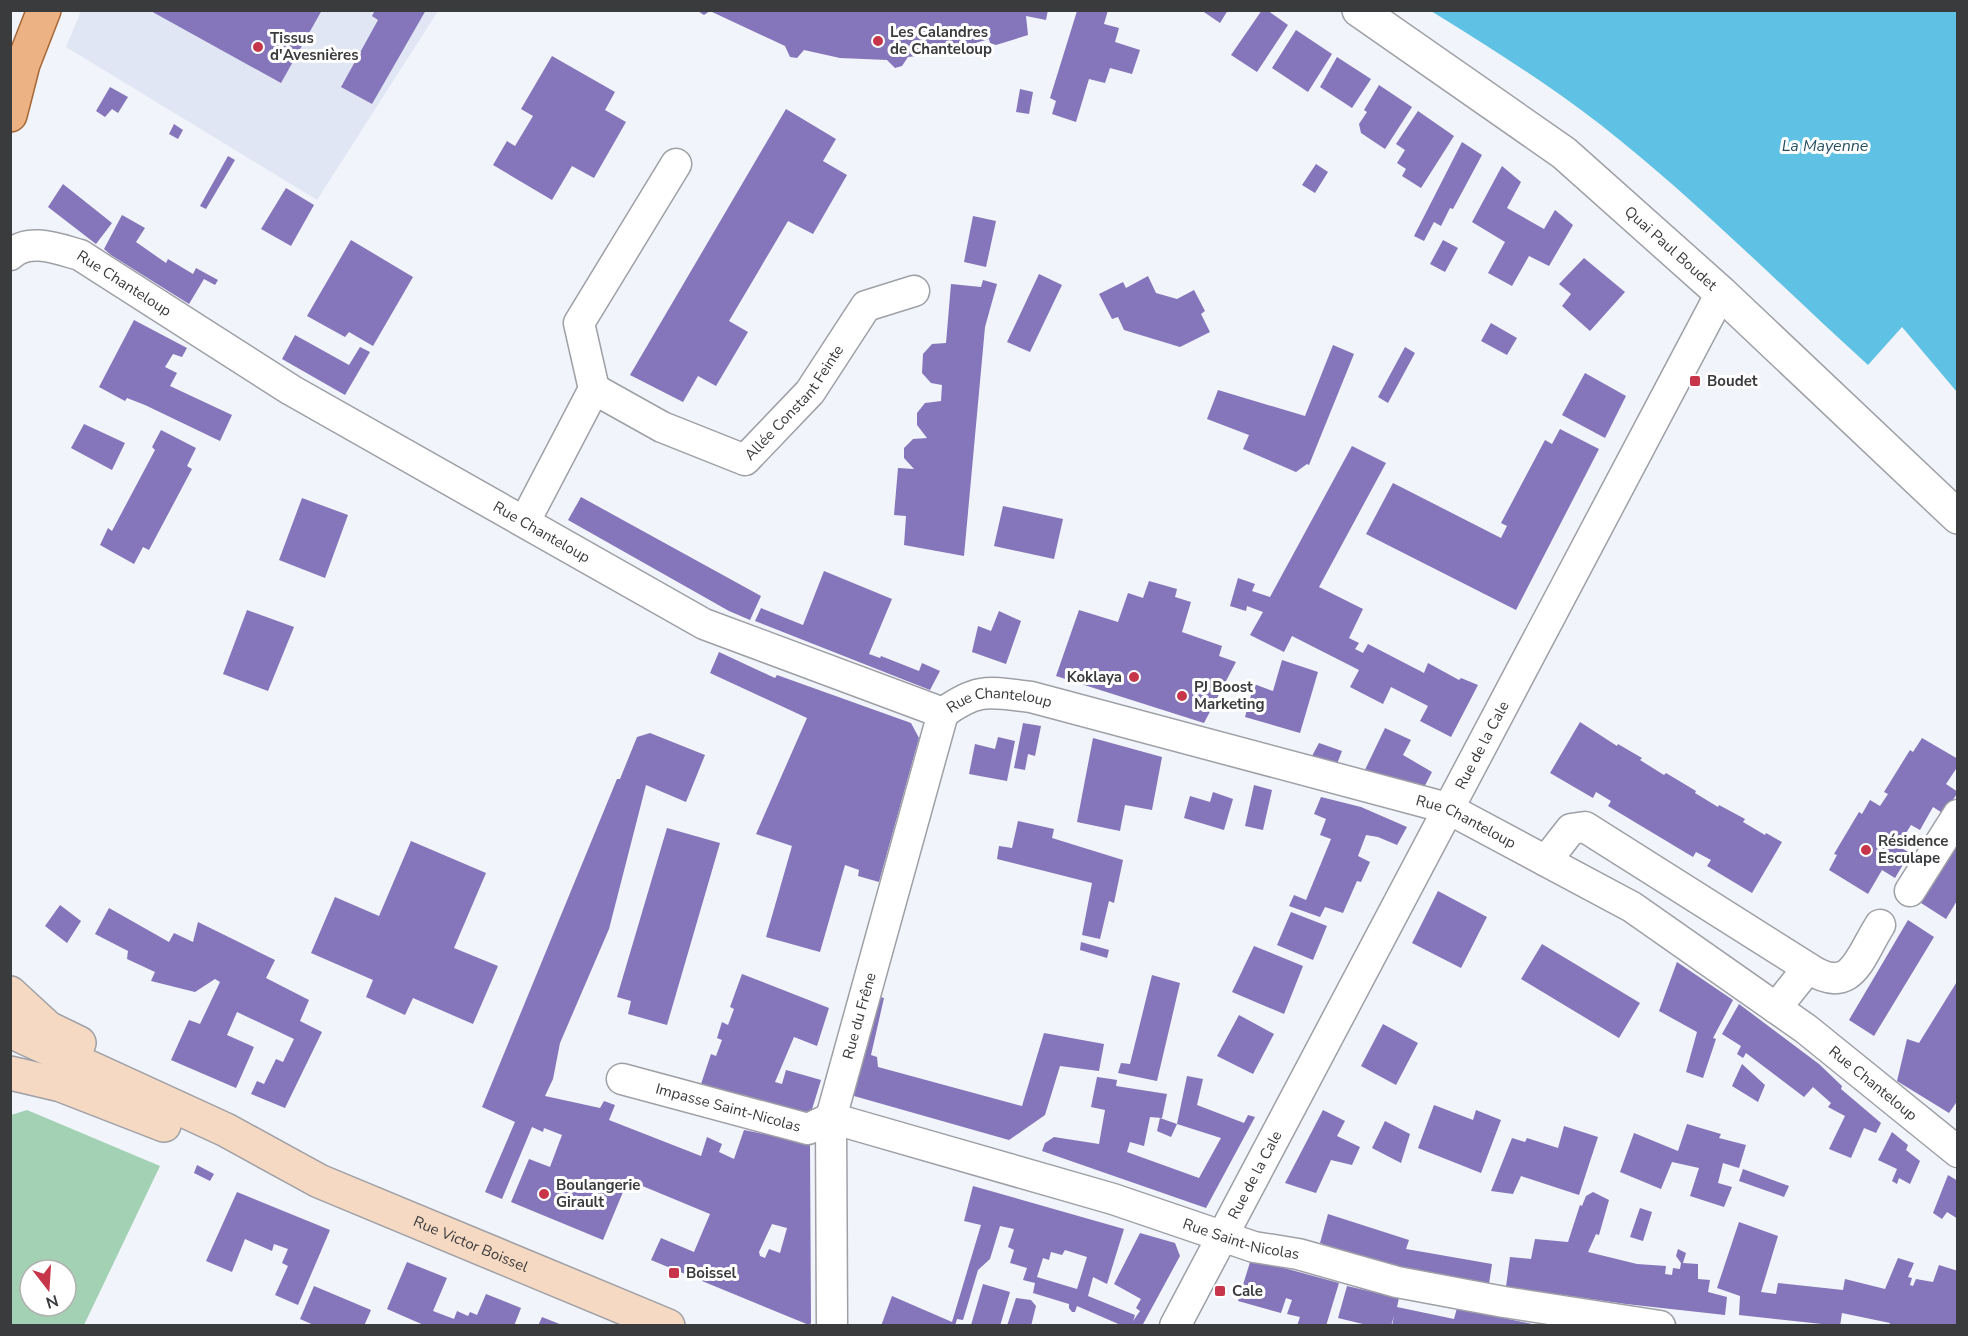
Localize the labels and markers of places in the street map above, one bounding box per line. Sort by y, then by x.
place label: Les Calandres de Chanteloup [890,22,992,59]
place label: Tissus d'Avesnières [270,28,359,65]
marker: Les Calandres de Chanteloup [871,34,885,48]
marker: Tissus d'Avesnières [251,40,265,54]
place label: Boudet [1707,371,1758,391]
marker: Boudet [1688,374,1702,388]
place label: Koklaya [1067,667,1122,687]
marker: Koklaya [1127,670,1141,684]
place label: PJ Boost Marketing [1194,677,1265,714]
marker: PJ Boost Marketing [1175,689,1189,703]
place label: Résidence Esculape [1878,831,1948,868]
marker: Résidence Esculape [1859,843,1873,857]
place label: Boulangerie Girault [556,1175,640,1212]
marker: Boulangerie Girault [537,1187,551,1201]
place label: Boissel [686,1263,737,1283]
marker: Boissel [667,1266,681,1280]
place label: Cale [1232,1281,1263,1301]
marker: Cale [1213,1284,1227,1298]

